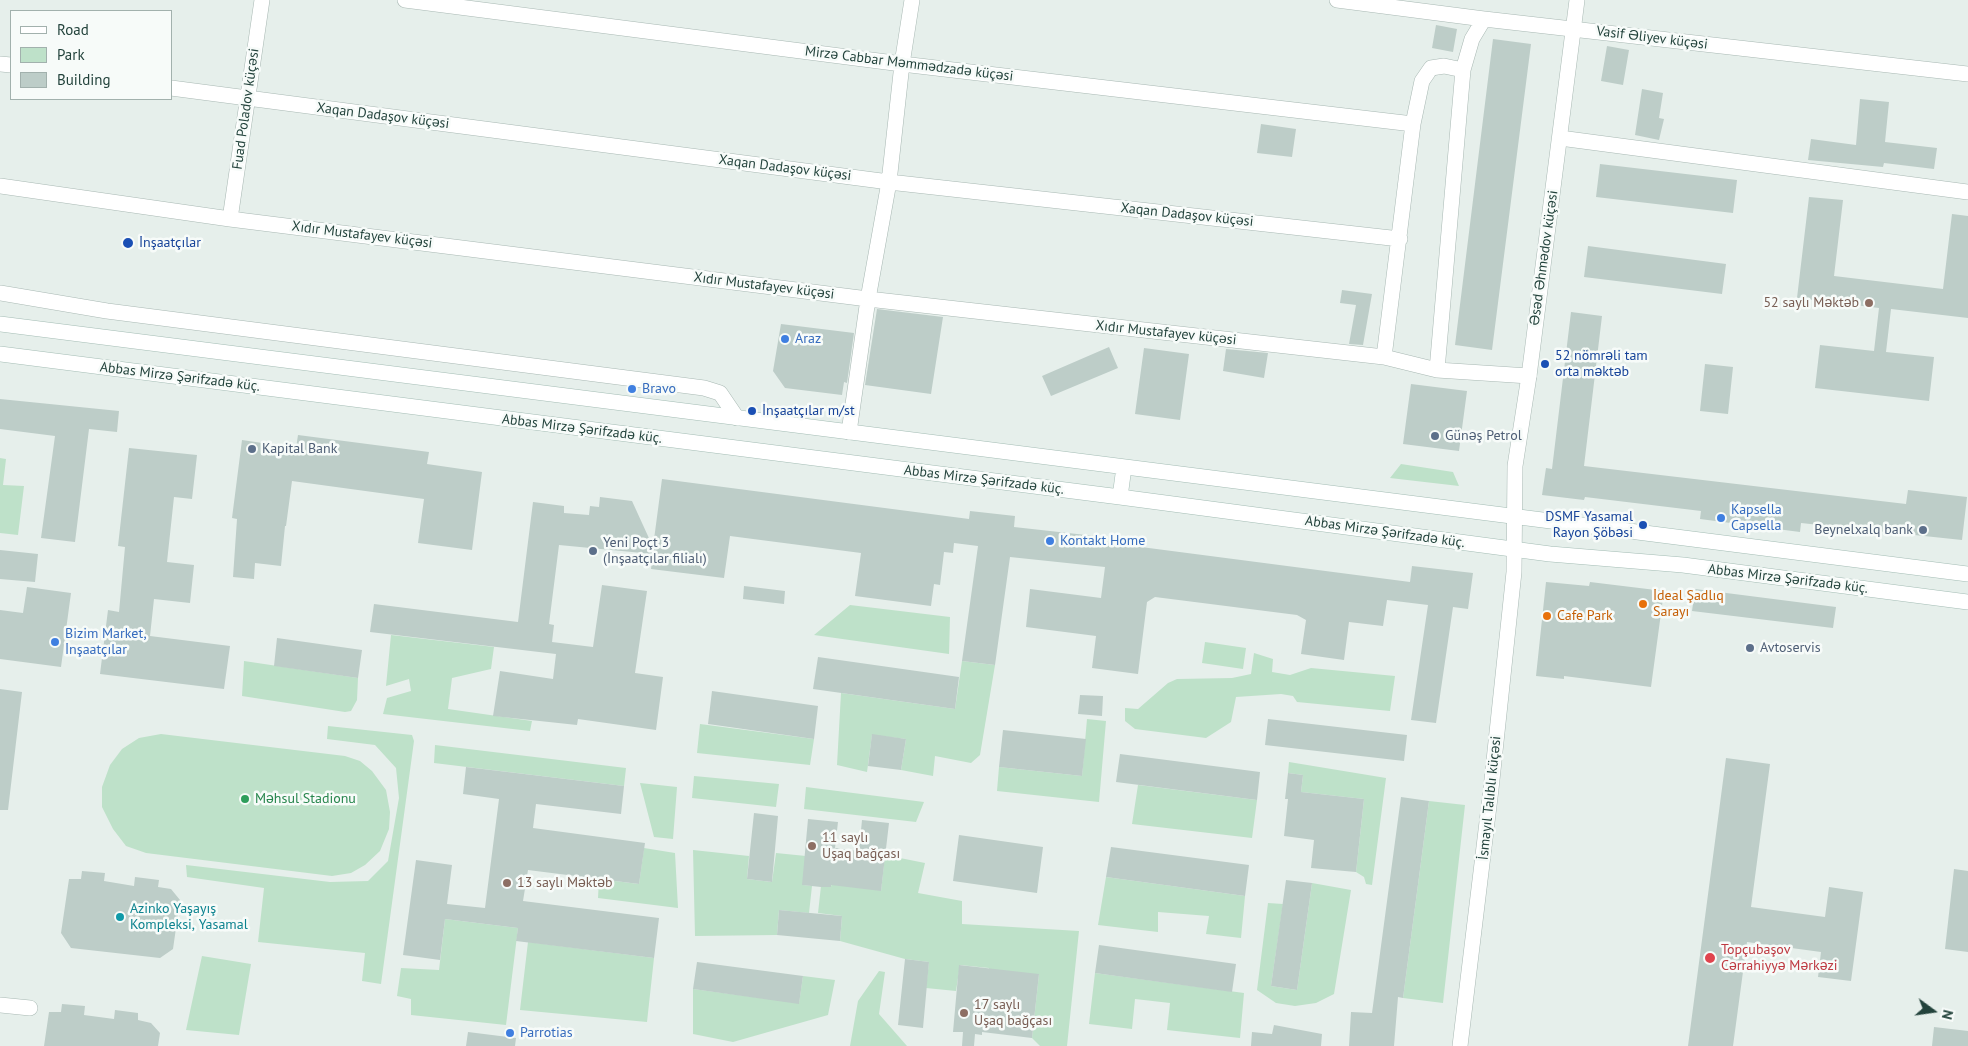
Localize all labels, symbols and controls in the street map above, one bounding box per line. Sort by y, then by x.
legend [10,10,172,100]
text: Road [57,20,89,39]
street label: Vasif Əliyev küçəsi [1595,23,1709,53]
street label: Mirzə Cabbar Məmmədzadə küçəsi [804,43,1014,85]
text: Park [57,45,85,64]
street label: Fuad Poladov küçəsi [229,47,263,171]
text: Building [57,70,111,89]
street label: Xaqan Dadaşov küçəsi [316,100,450,132]
street label: Xaqan Dadaşov küçəsi [718,152,852,184]
street label: Əsəd Əhmədov küçəsi [1526,189,1562,327]
street label: Xaqan Dadaşov küçəsi [1120,200,1254,230]
street label: Xıdır Mustafayev küçəsi [291,218,433,252]
place label: İnşaatçılar [139,235,201,251]
marker: İnşaatçılar [121,236,135,250]
street label: Xıdır Mustafayev küçəsi [693,269,835,303]
place label: 52 saylı Məktəb [1763,295,1859,311]
marker: 52 saylı Məktəb [1863,297,1875,309]
street label: Xıdır Mustafayev küçəsi [1095,317,1237,349]
place label: Araz [795,331,821,347]
marker: Araz [779,333,791,345]
place label: 52 nömrəli tam orta məktəb [1555,348,1648,381]
marker: 52 nömrəli tam orta məktəb [1539,358,1551,370]
street label: Abbas Mirzə Şərifzadə küç. [99,359,261,395]
place label: Bravo [642,381,676,397]
marker: Bravo [626,383,638,395]
place label: İnşaatçılar m/st [762,403,855,419]
marker: İnşaatçılar m/st [746,405,758,417]
street label: Abbas Mirzə Şərifzadə küç. [501,411,663,447]
place label: Günəş Petrol [1445,428,1522,444]
marker: Günəş Petrol [1429,430,1441,442]
place label: Kapital Bank [262,441,337,457]
marker: Kapital Bank [246,443,258,455]
street label: Abbas Mirzə Şərifzadə küç. [903,462,1065,498]
place label: Kapsella Capsella [1731,502,1782,534]
place label: DSMF Yasamal Rayon Şöbəsi [1545,509,1633,542]
street label: Abbas Mirzə Şərifzadə küç. [1304,512,1466,552]
marker: Kapsella Capsella [1715,512,1727,524]
marker: DSMF Yasamal Rayon Şöbəsi [1637,519,1649,531]
place label: Beynelxalq bank [1814,522,1913,538]
marker: Beynelxalq bank [1917,524,1929,536]
place label: Kontakt Home [1060,533,1145,549]
place label: Yeni Poçt 3 (İnşaatçılar filialı) [603,535,707,568]
marker: Kontakt Home [1044,535,1056,547]
marker: Yeni Poçt 3 (İnşaatçılar filialı) [587,545,599,557]
street label: Abbas Mirzə Şərifzadə küç. [1707,561,1869,597]
place label: İdeal Şadlıq Sarayı [1653,588,1724,620]
marker: İdeal Şadlıq Sarayı [1637,598,1649,610]
place label: Cafe Park [1557,608,1613,624]
marker: Cafe Park [1541,610,1553,622]
place label: Bizim Market, İnşaatçılar [65,626,147,658]
marker: Bizim Market, İnşaatçılar [49,636,61,648]
place label: Avtoservis [1760,640,1821,656]
marker: Avtoservis [1744,642,1756,654]
street label: İsmayıl Talıblı küçəsi [1475,735,1505,861]
place label: Məhsul Stadionu [255,791,356,807]
marker: Məhsul Stadionu [239,793,251,805]
place label: 11 saylı Uşaq bağçası [822,830,900,862]
marker: 11 saylı Uşaq bağçası [806,840,818,852]
place label: 13 saylı Məktəb [517,875,613,891]
marker: 13 saylı Məktəb [501,877,513,889]
place label: Azinko Yaşayış Kompleksi, Yasamal [130,901,248,934]
marker: Azinko Yaşayış Kompleksi, Yasamal [114,911,126,923]
place label: Topçubaşov Cərrahiyyə Mərkəzi [1721,942,1837,974]
marker: Topçubaşov Cərrahiyyə Mərkəzi [1703,951,1717,965]
north arrow [1908,986,1958,1036]
place label: 17 saylı Uşaq bağçası [974,997,1052,1030]
marker: 17 saylı Uşaq bağçası [958,1007,970,1019]
text: N [1938,1008,1957,1021]
place label: Parrotias [520,1025,573,1041]
marker: Parrotias [504,1027,516,1039]

